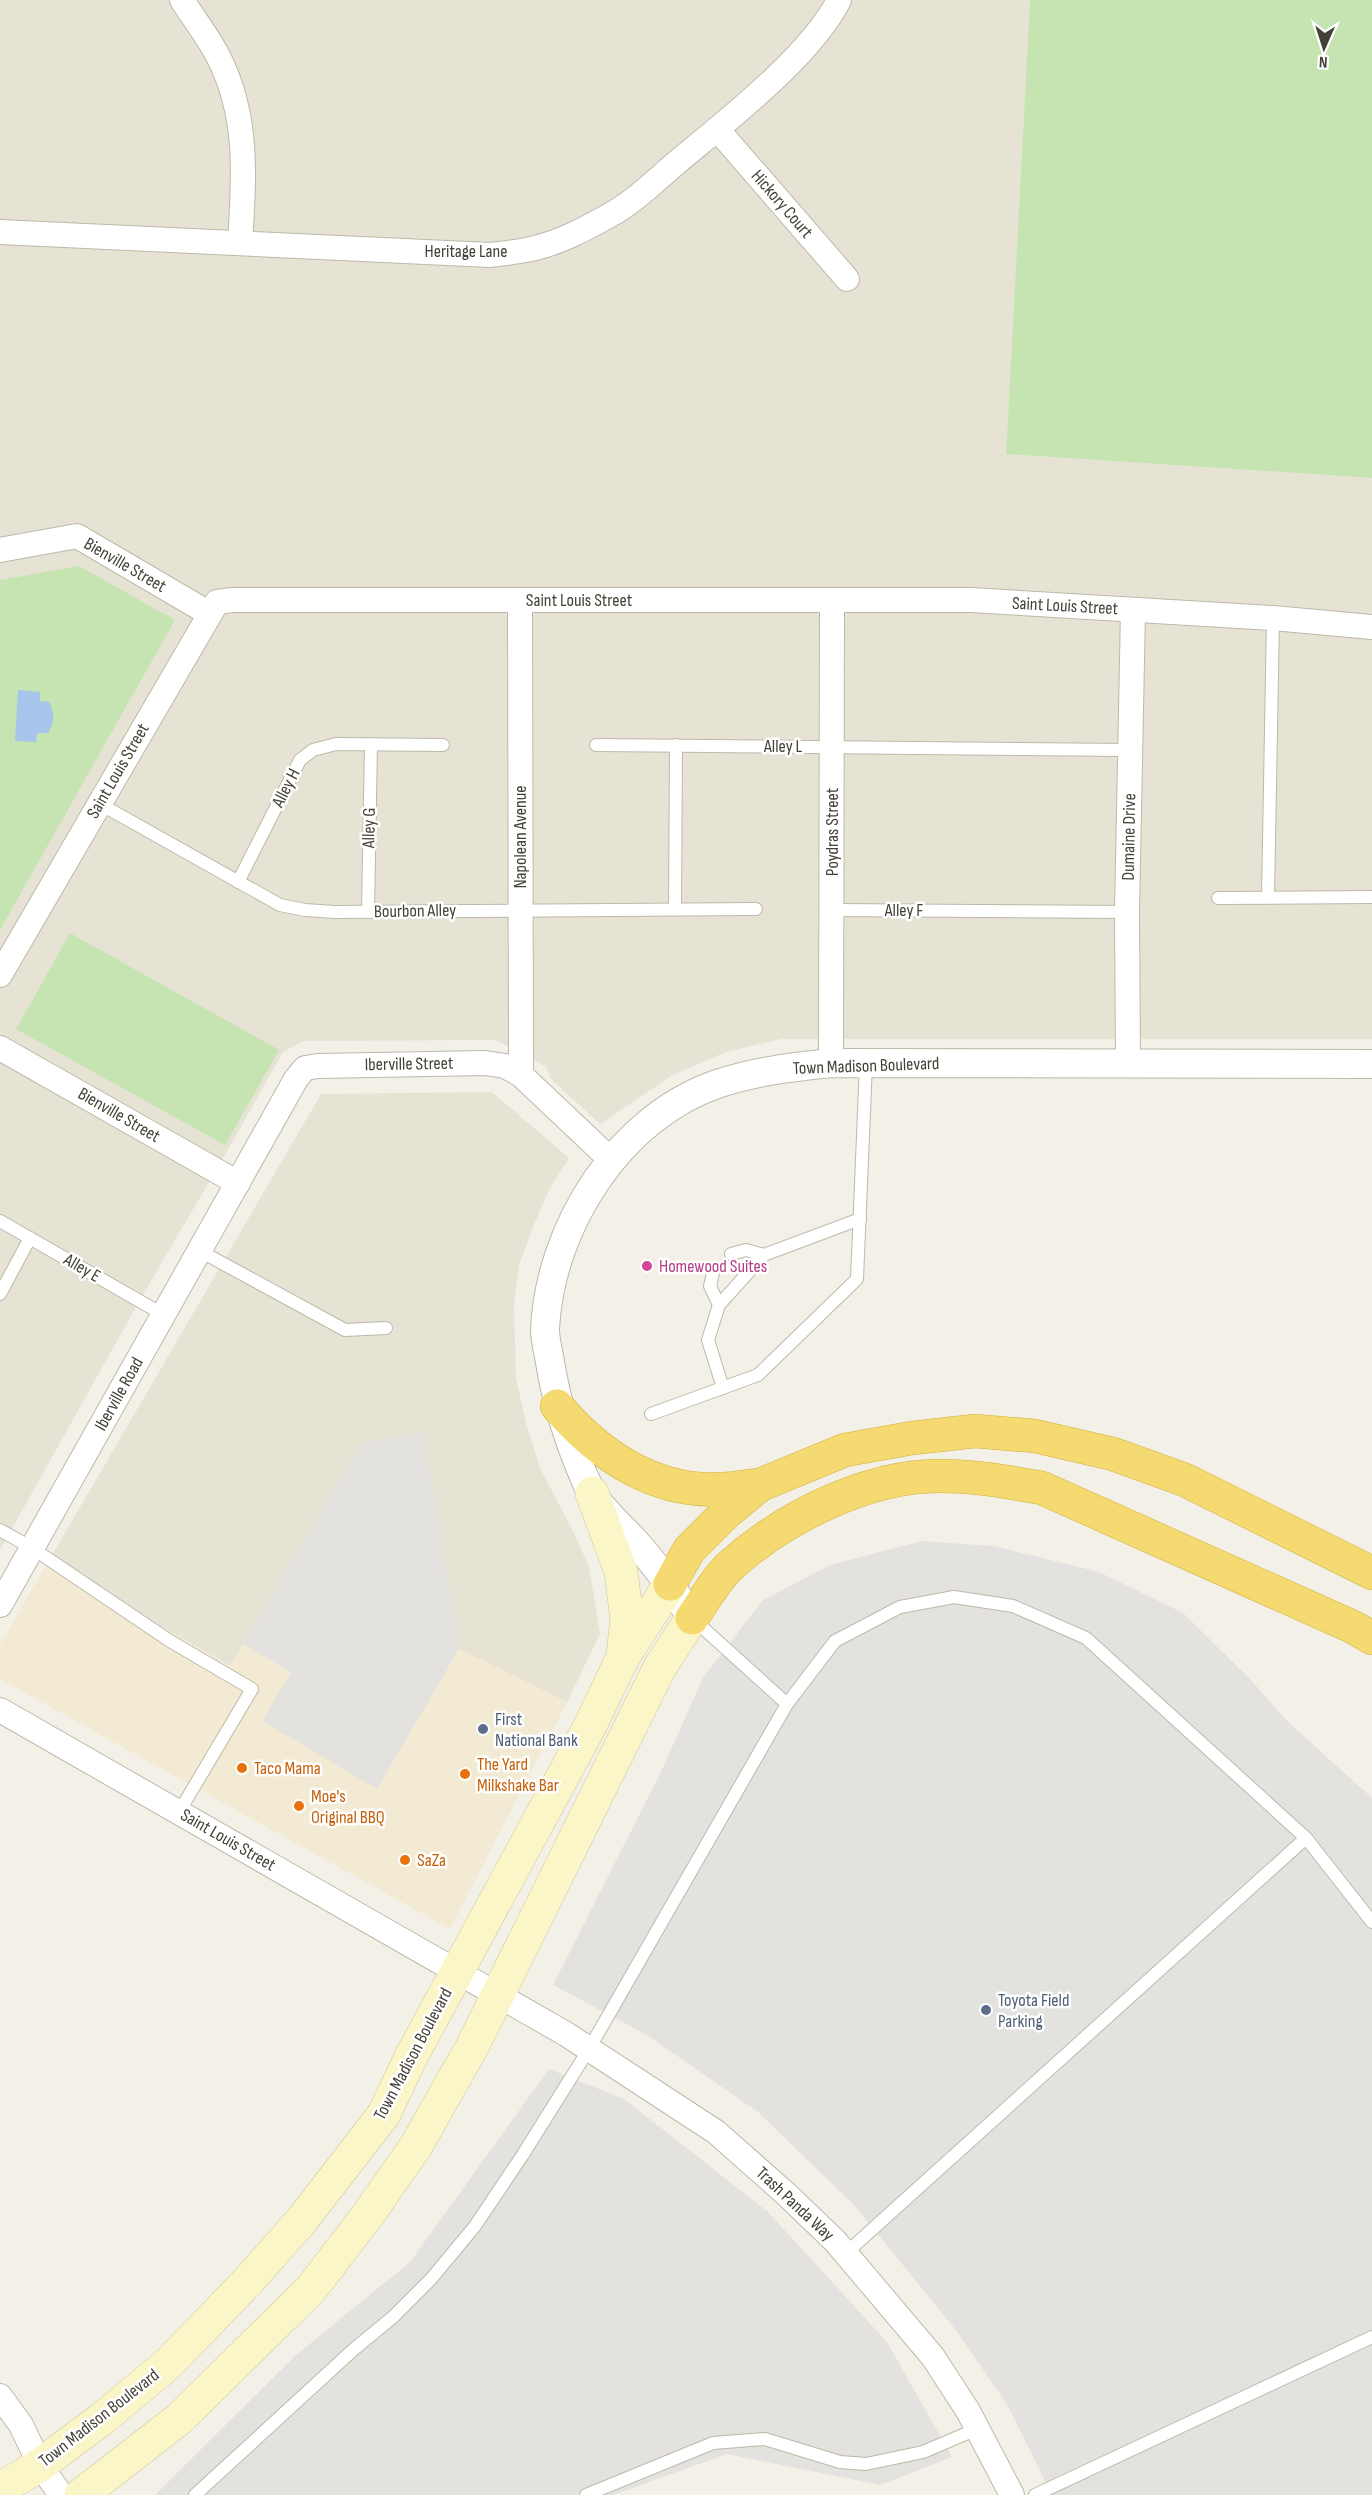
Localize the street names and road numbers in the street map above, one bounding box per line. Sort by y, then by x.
street label: Hickory Court [747,166,818,243]
street label: Heritage Lane [425,241,507,262]
street label: Bienville Street [80,533,170,597]
street label: Saint Louis Street [526,590,633,611]
street label: Saint Louis Street [1011,593,1119,619]
street label: Saint Louis Street [82,719,154,822]
street label: Alley L [763,736,802,757]
street label: Alley H [267,765,305,812]
street label: Napolean Avenue [510,785,531,889]
street label: Poydras Street [822,787,843,876]
street label: Dumaine Drive [1118,793,1140,881]
street label: Alley G [358,808,380,849]
street label: Bourbon Alley [374,900,456,922]
street label: Alley F [884,900,923,921]
street label: Iberville Street [364,1053,454,1075]
street label: Town Madison Boulevard [792,1053,940,1079]
street label: Bienville Street [74,1083,164,1147]
street label: Alley E [59,1249,104,1287]
street label: Iberville Road [90,1354,148,1434]
street label: Saint Louis Street [177,1804,280,1876]
street label: Town Madison Boulevard [369,1984,457,2124]
street label: Trash Panda Way [752,2163,838,2246]
street label: Town Madison Boulevard [35,2365,163,2471]

